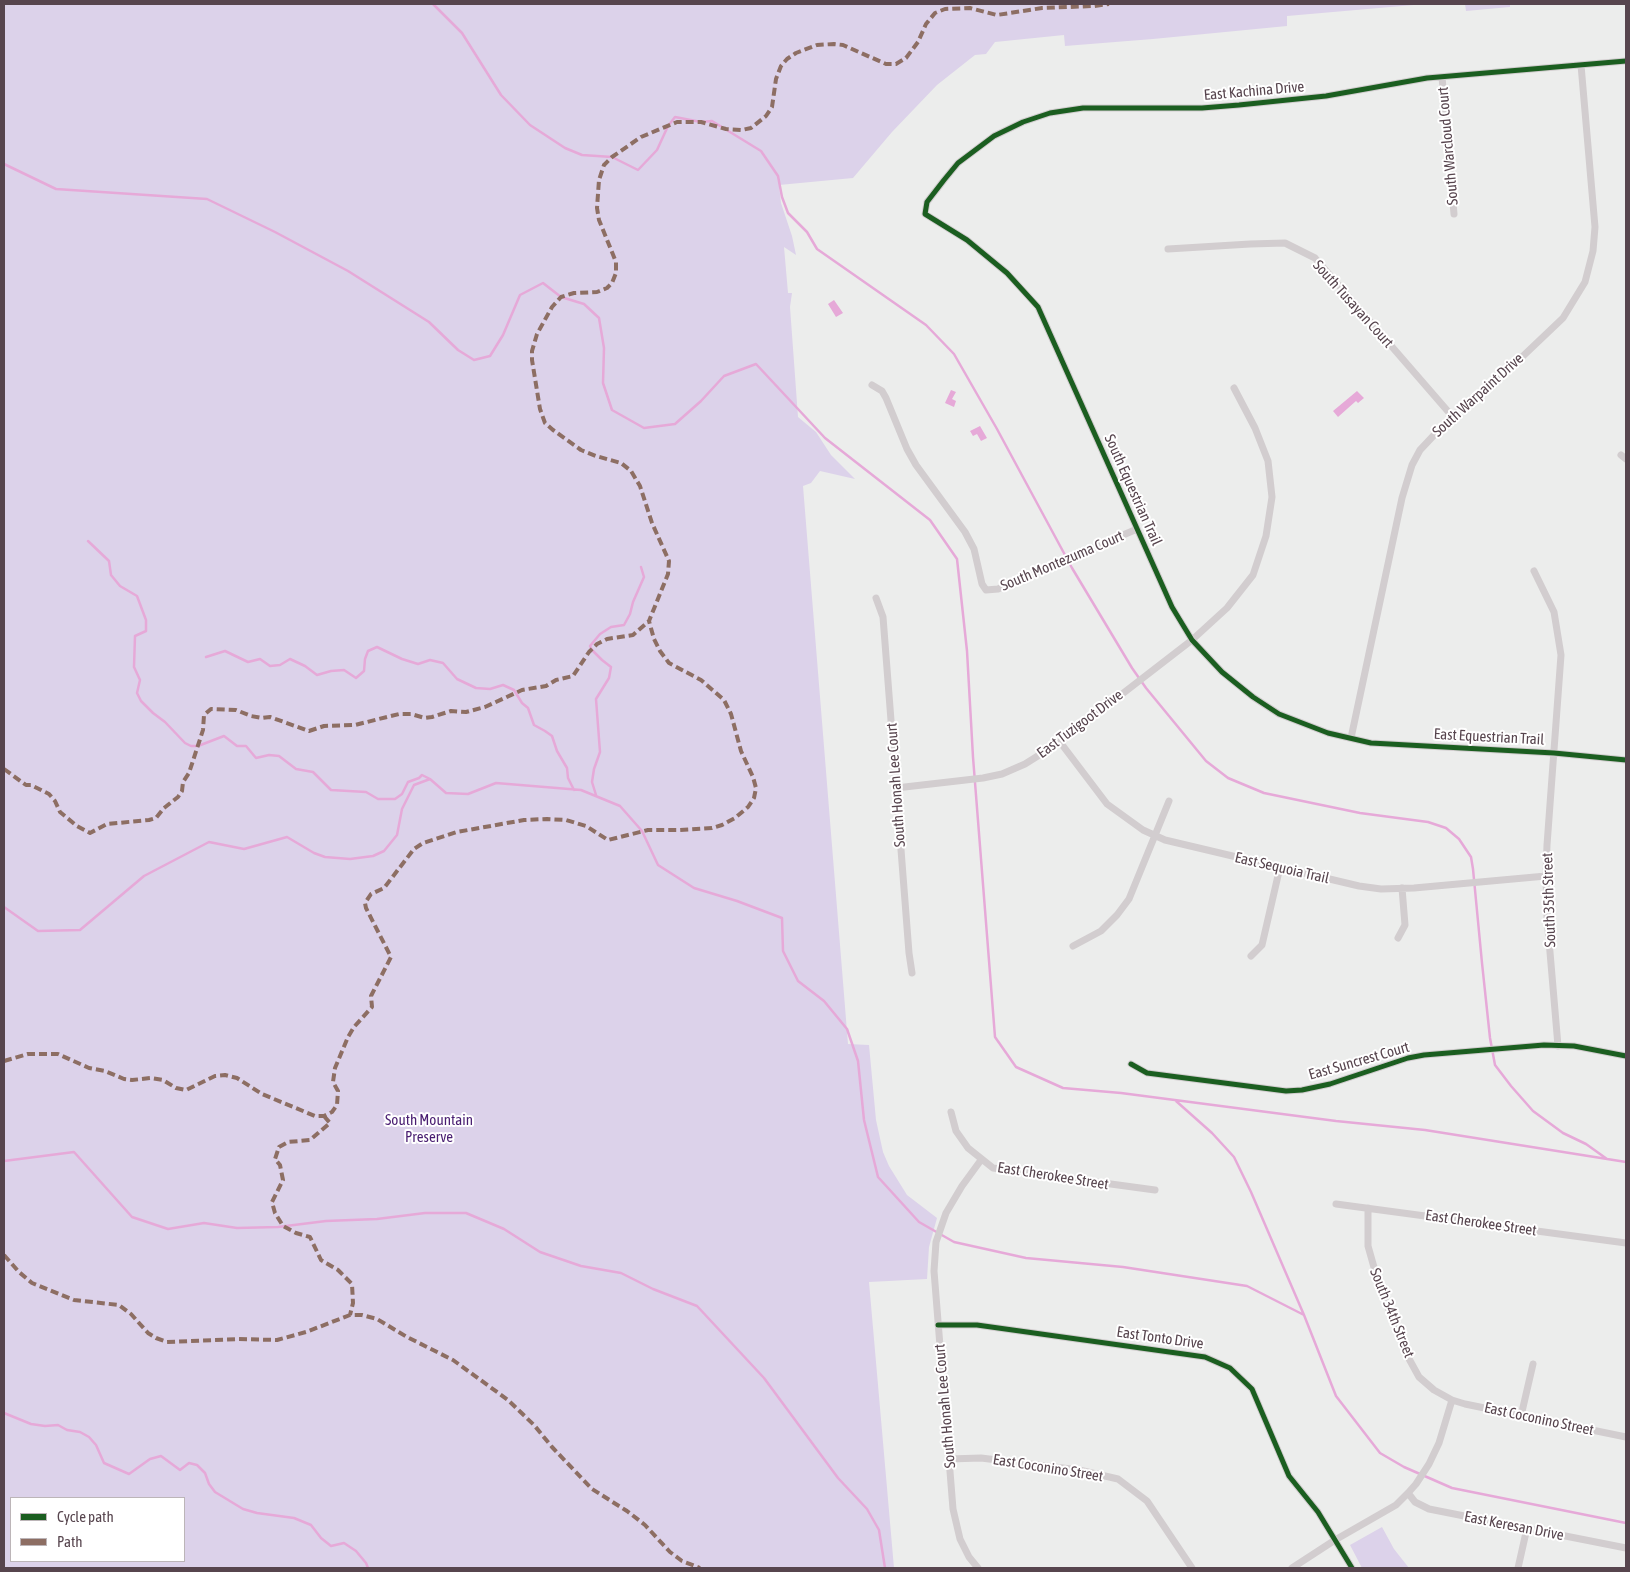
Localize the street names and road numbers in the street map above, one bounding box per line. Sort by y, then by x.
street label: East Kachina Drive [1203,78,1305,104]
street label: South Warcloud Court [1434,86,1462,206]
street label: South Tusayan Court [1309,257,1397,351]
street label: South Warpaint Drive [1429,349,1527,441]
street label: South Equestrian Trail [1100,432,1166,548]
street label: South Montezuma Court [998,527,1126,595]
street label: East Tuzigoot Drive [1034,686,1126,762]
street label: South Honah Lee Court [883,722,909,848]
street label: East Equestrian Trail [1433,725,1545,749]
street label: East Sequoia Trail [1233,848,1331,888]
street label: South 35th Street [1538,852,1560,948]
street label: East Suncrest Court [1307,1038,1411,1084]
street label: East Cherokee Street [996,1158,1110,1194]
street label: East Cherokee Street [1424,1206,1538,1240]
street label: South 34th Street [1366,1266,1418,1360]
street label: East Tonto Drive [1115,1323,1205,1353]
street label: South Honah Lee Court [931,1343,959,1469]
street label: East Coconino Street [1483,1399,1595,1439]
street label: East Coconino Street [992,1450,1104,1486]
street label: East Keresan Drive [1463,1508,1565,1544]

